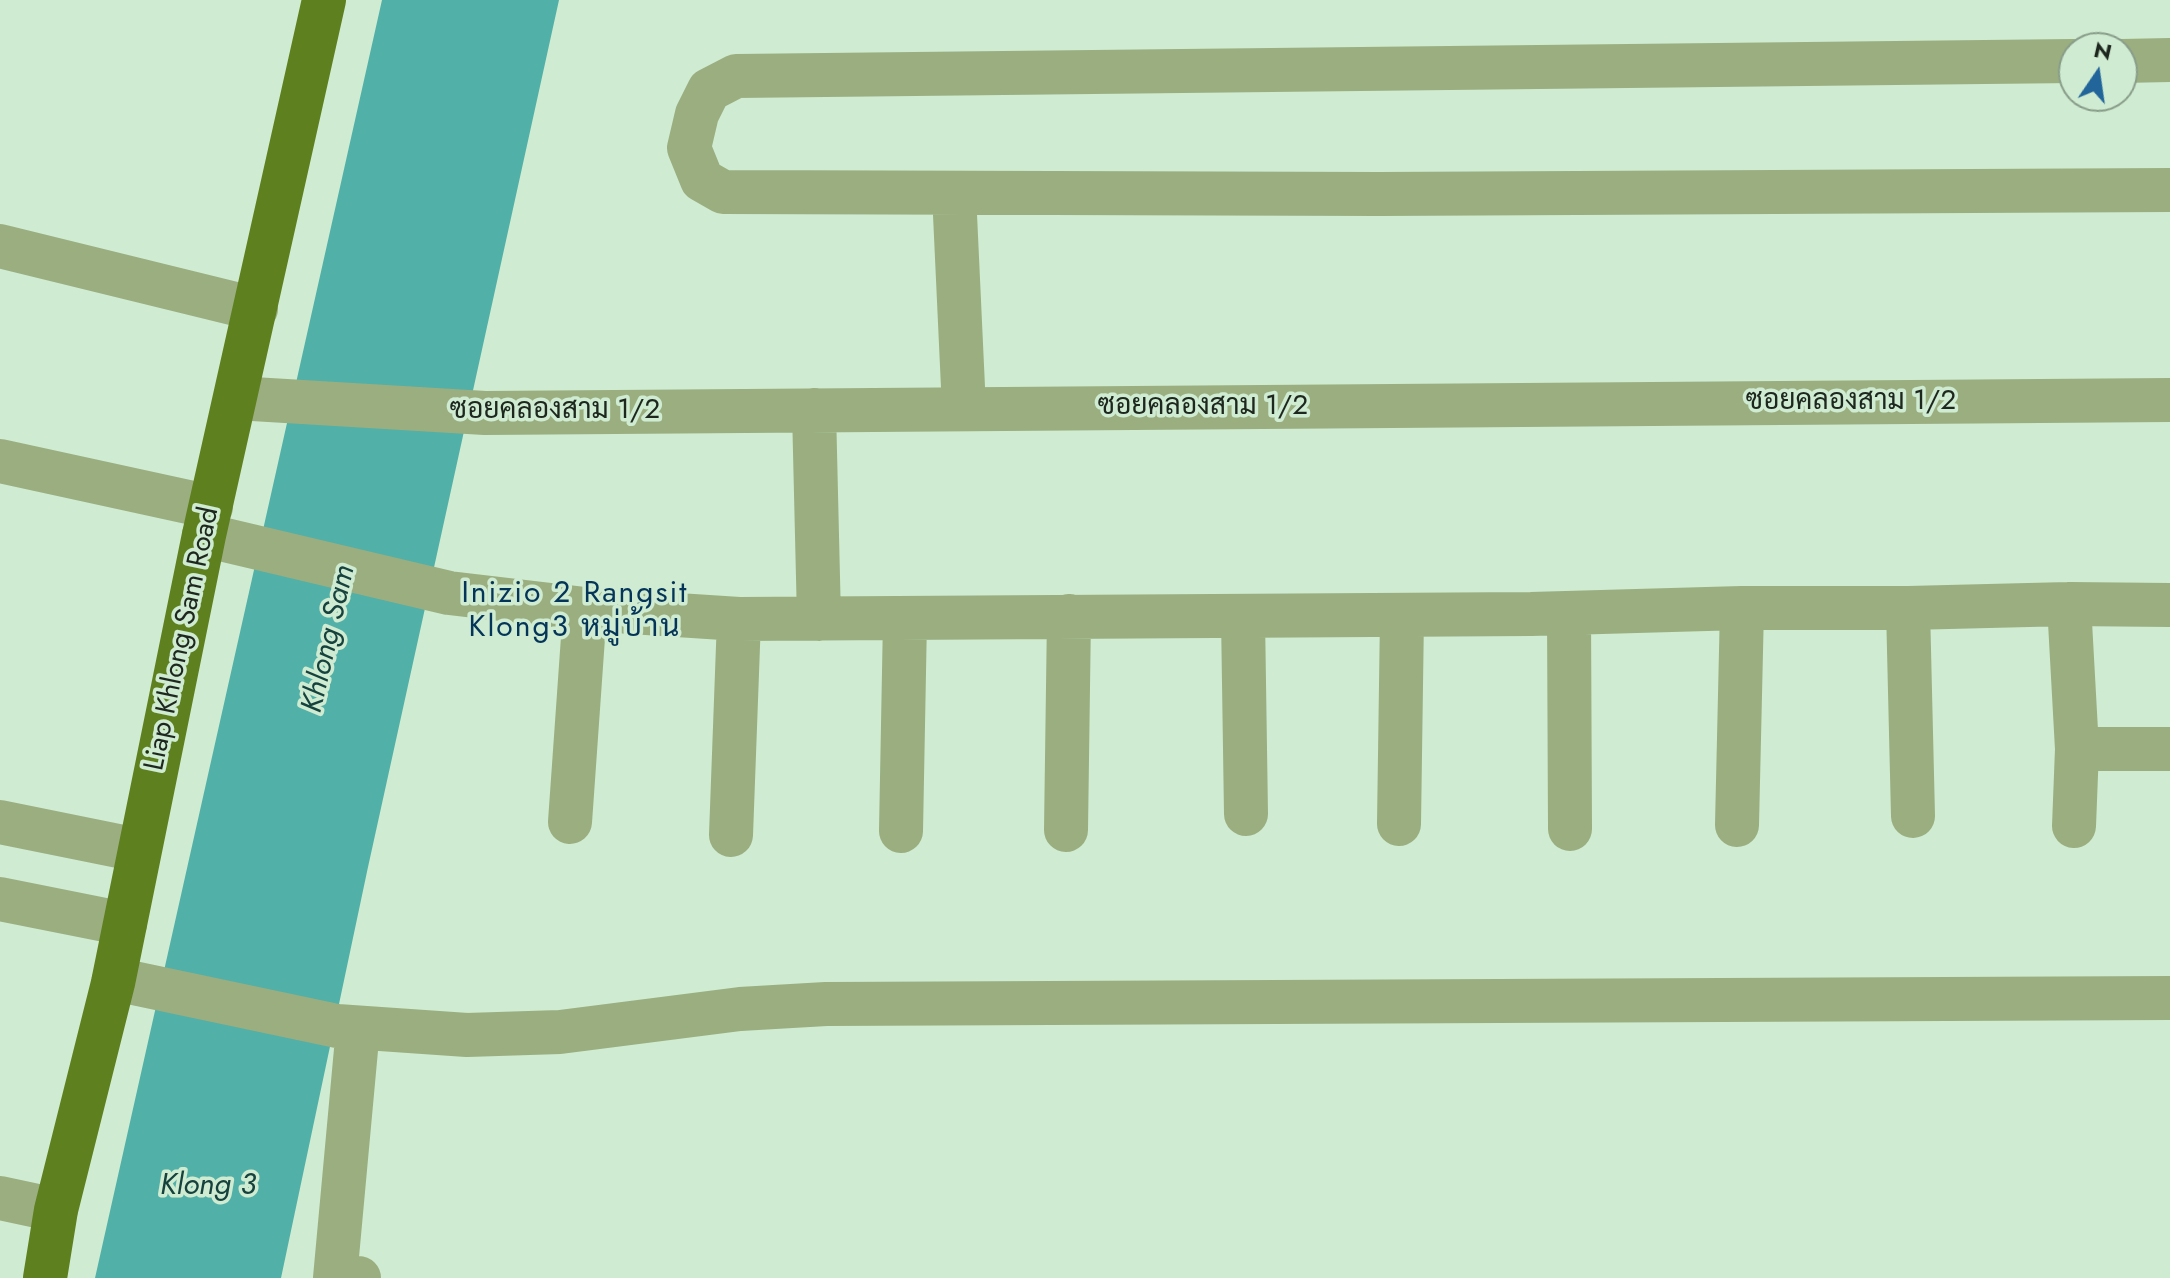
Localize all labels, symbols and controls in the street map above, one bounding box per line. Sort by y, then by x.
north arrow [2058,32,2138,112]
text: N [2091,33,2115,68]
street label: ซอยคลองสาม 1/2 [1746,385,1956,419]
street label: ซอยคลองสาม 1/2 [1098,390,1308,424]
street label: ซอยคลองสาม 1/2 [450,394,660,428]
street label: Liap Khlong Sam Road [139,504,227,774]
water label: Khlong Sam [296,562,364,716]
district label: Inizio 2 Rangsit Klong3 หมู่บ้าน [461,577,689,648]
water label: Klong 3 [160,1169,256,1205]

